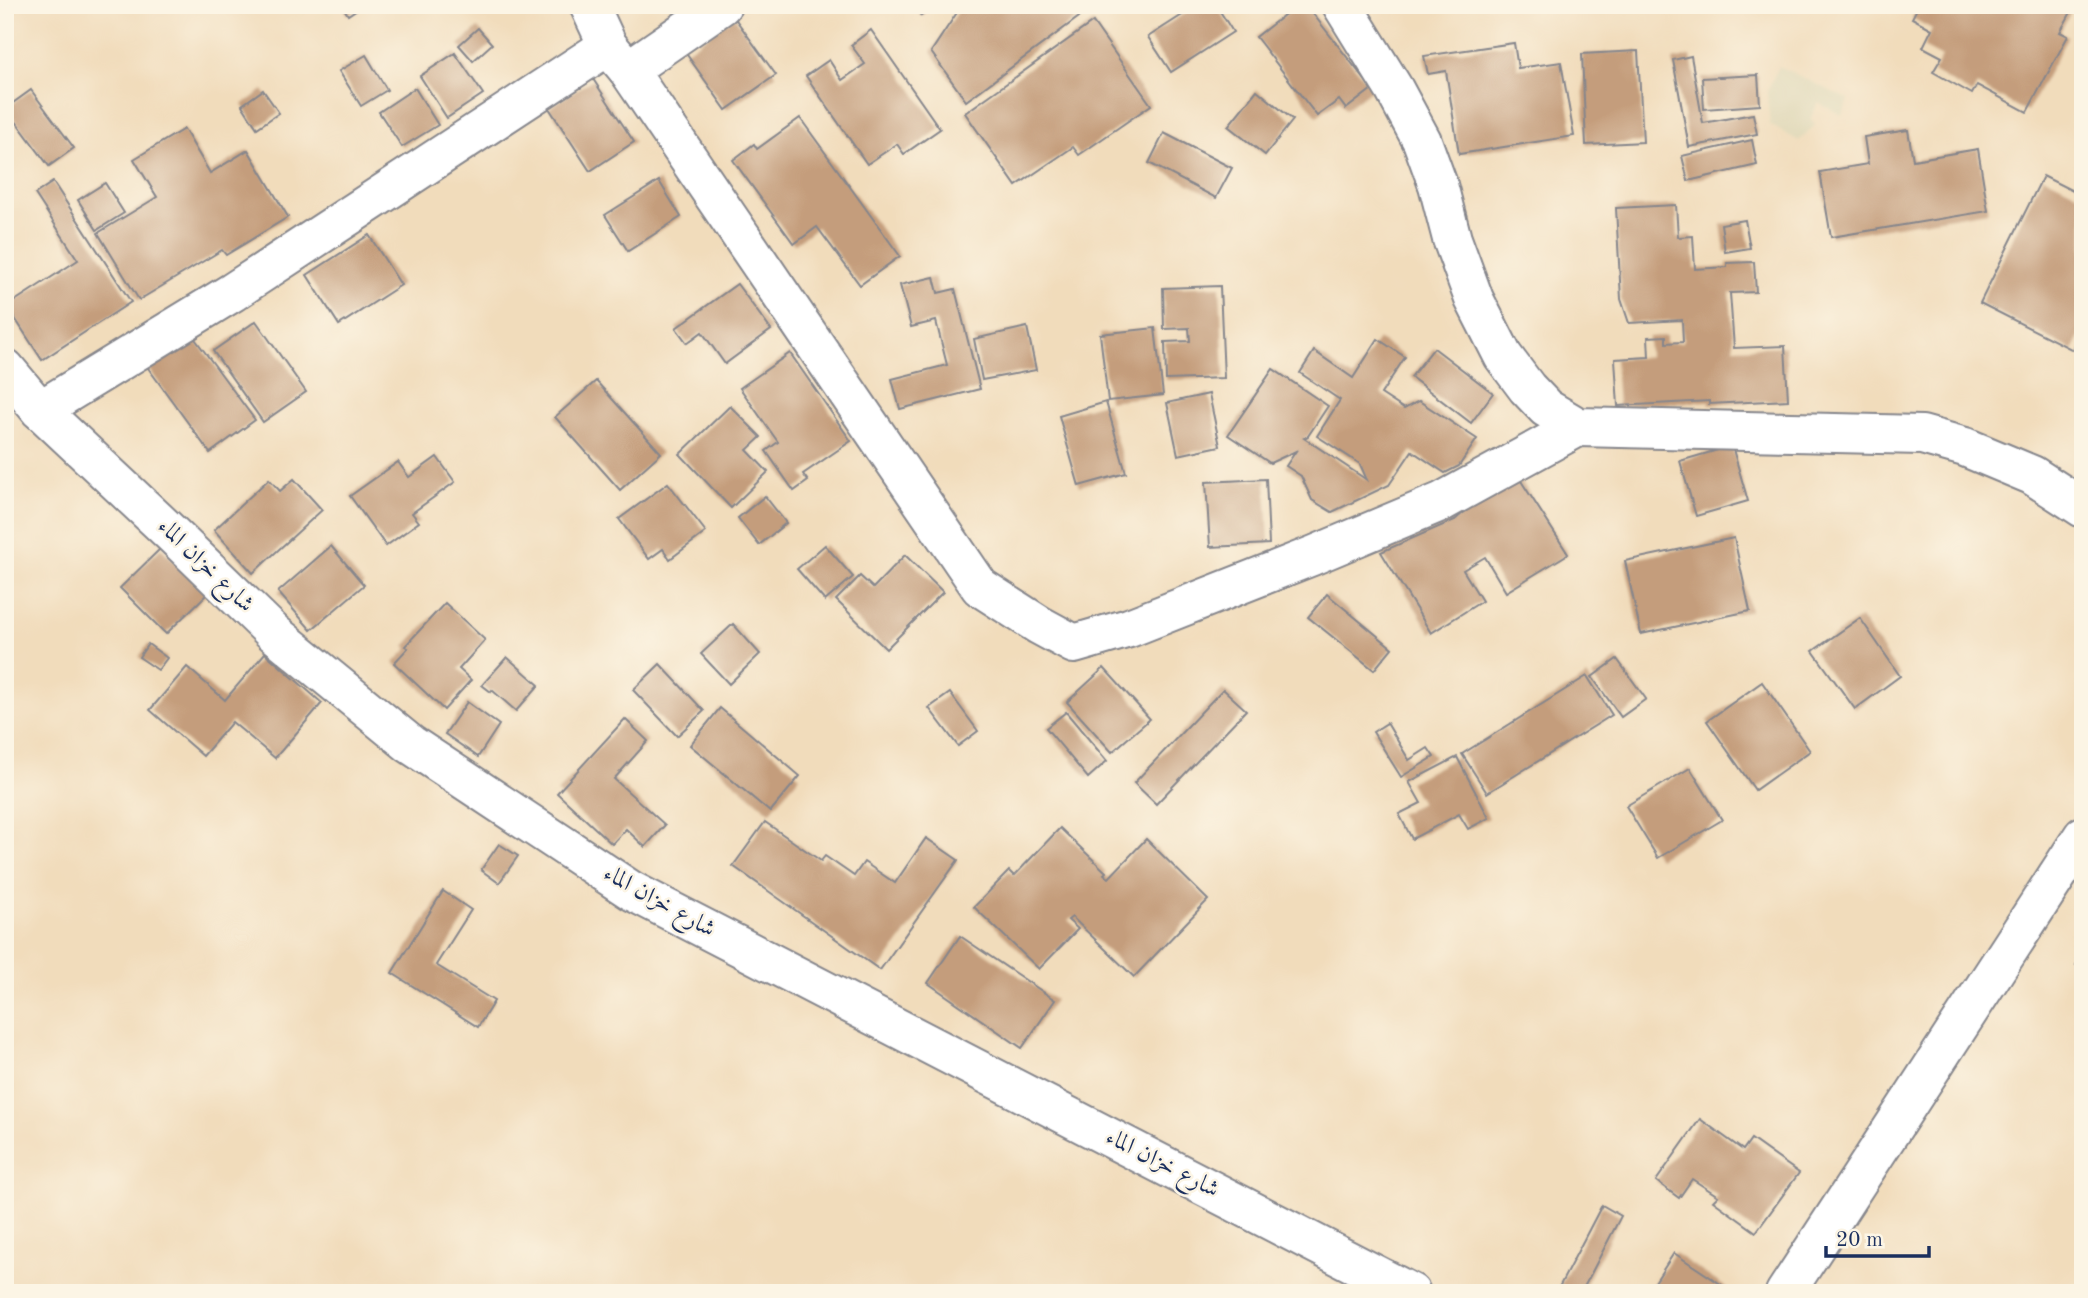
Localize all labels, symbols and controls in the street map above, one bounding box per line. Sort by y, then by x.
street label: شارع خزان الماء [148,514,258,622]
street label: شارع خزان الماء [596,862,719,948]
street label: شارع خزان الماء [1099,1125,1222,1208]
scale bar [1826,1214,1929,1258]
text: 20 m [1836,1230,1883,1251]

